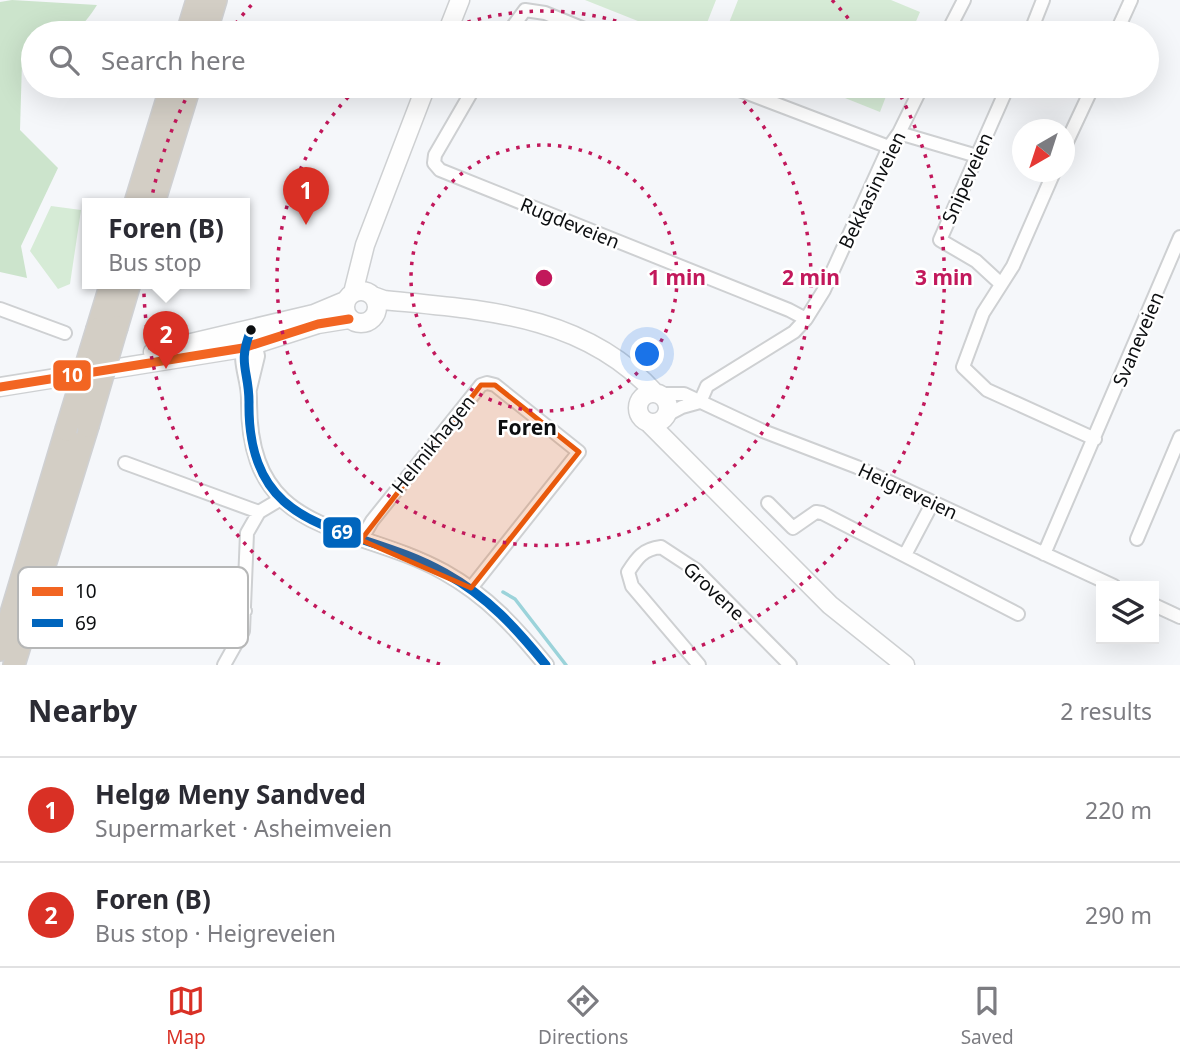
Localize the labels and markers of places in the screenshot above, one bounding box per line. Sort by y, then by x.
pin: 1 [283,167,329,225]
centre of rings [532,266,556,290]
pin: 2 [143,311,189,369]
unlabelled marker [244,323,258,337]

